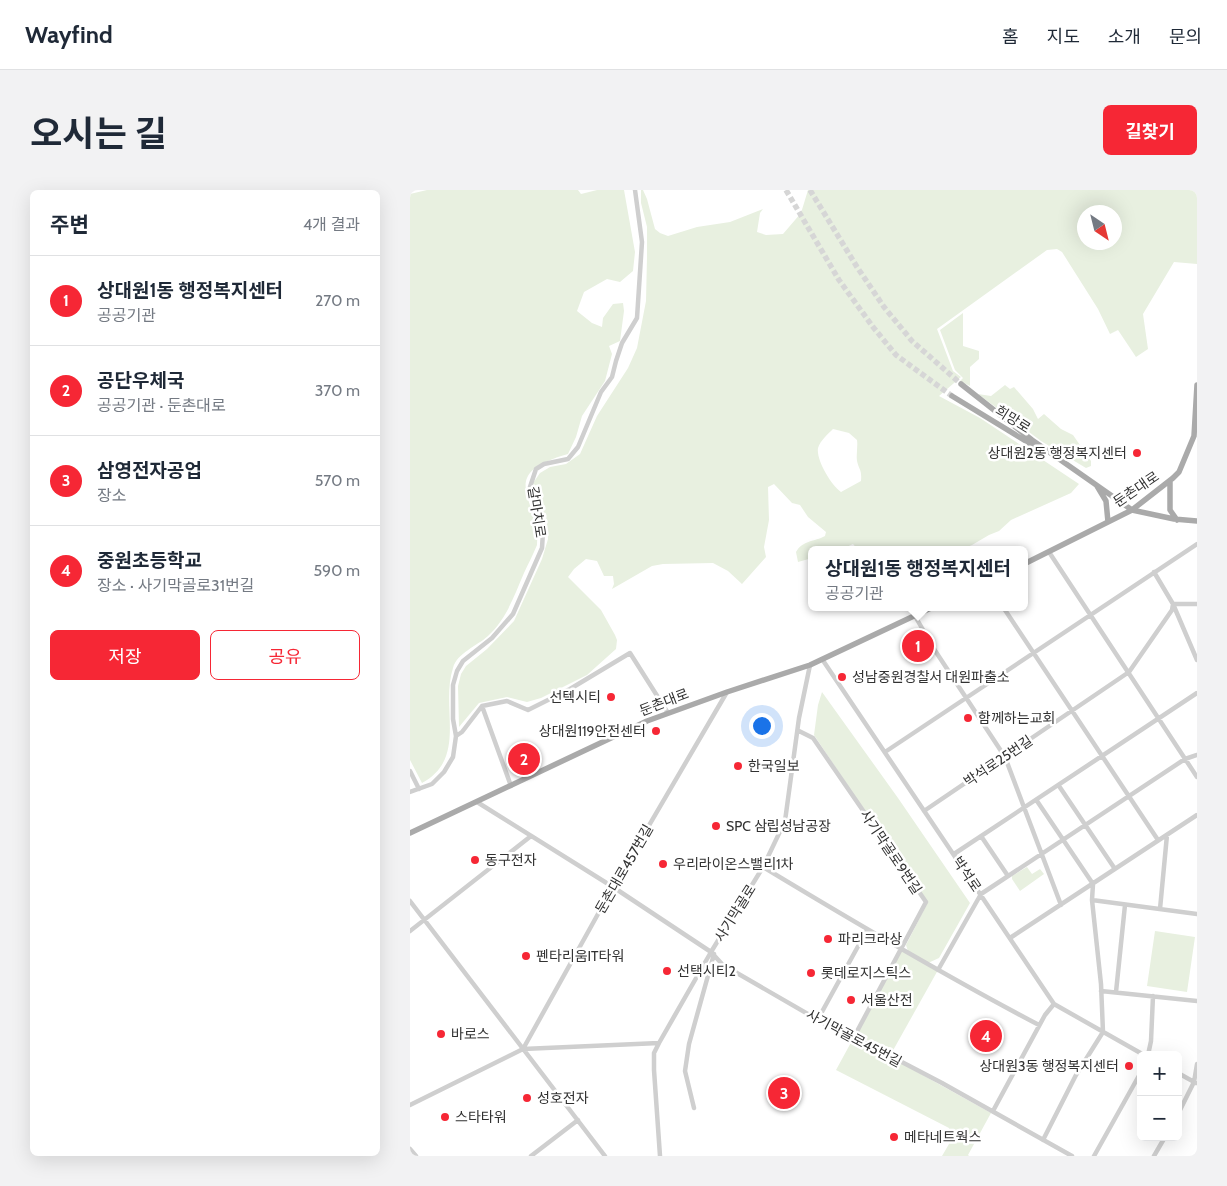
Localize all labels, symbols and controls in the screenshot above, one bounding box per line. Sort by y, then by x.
text: Wayfind [25,20,113,49]
text: 홈 [1002,26,1019,48]
text: 지도 [1047,26,1080,48]
text: 소개 [1108,26,1141,48]
text: 문의 [1169,26,1202,48]
button: 길찾기 [1103,105,1197,155]
text: 오시는 길 [30,112,167,155]
north arrow [1077,205,1122,250]
text: 주변 [50,212,89,237]
text: 4개 결과 [303,215,360,234]
text: 상대원1동 행정복지센터 [97,279,283,302]
text: 1 [63,291,69,310]
text: 270 m [315,291,360,310]
text: 공공기관 [97,306,156,325]
text: 공단우체국 [97,369,184,392]
text: 2 [62,381,70,400]
text: 370 m [315,381,360,400]
text: 공공기관 · 둔촌대로 [97,396,226,415]
street label: 희망로 [992,401,1034,437]
place label: 상대원2동 행정복지센터 [988,444,1127,462]
marker: 상대원2동 행정복지센터 [1131,447,1143,459]
text: 삼영전자공업 [97,459,202,482]
street label: 둔촌대로 [1110,467,1162,511]
text: 3 [62,471,70,490]
text: 570 m [315,471,360,490]
street label: 갈마치로 [524,485,550,539]
text: 장소 [97,486,126,505]
popup [808,546,1028,611]
text: 중원초등학교 [97,549,202,572]
text: 상대원1동 행정복지센터 [825,557,1011,580]
text: 4 [61,561,71,580]
text: 590 m [313,561,360,580]
text: 장소 · 사기막골로31번길 [97,576,254,595]
text: 공공기관 [825,584,884,603]
pin: 1 [902,627,934,665]
button: 저장 [50,630,200,680]
button: 공유 [210,630,360,680]
place label: 성남중원경찰서 대원파출소 [852,668,1010,686]
marker: 성남중원경찰서 대원파출소 [836,671,848,683]
street label: 둔촌대로 [637,684,691,720]
place label: 선텍시티 [549,688,601,706]
marker: 선텍시티 [605,691,617,703]
place label: 함께하는교회 [978,709,1055,727]
marker: 함께하는교회 [962,712,974,724]
your location [749,713,775,739]
place label: 상대원119안전센터 [539,722,646,740]
marker: 상대원119안전센터 [650,725,662,737]
street label: 박석로25번길 [960,731,1036,791]
pin: 2 [508,740,540,778]
place label: 한국일보 [748,757,800,775]
marker: 한국일보 [732,760,744,772]
street label: 사기막골로9번길 [856,806,926,898]
place label: SPC 삼립성남공장 [726,817,831,835]
marker: SPC 삼립성남공장 [710,820,722,832]
street label: 둔촌대로457번길 [591,821,657,917]
place label: 동구전자 [485,851,537,869]
street label: 박석로 [949,853,985,895]
marker: 동구전자 [469,854,481,866]
place label: 우리라이온스밸리1차 [673,855,794,873]
marker: 우리라이온스밸리1차 [657,858,669,870]
street label: 사기막골로 [710,881,760,945]
place label: 파리크라상 [838,930,903,948]
marker: 파리크라상 [822,933,834,945]
place label: 펜타리움IT타워 [536,947,624,965]
marker: 펜타리움IT타워 [520,950,532,962]
place label: 선택시티2 [677,962,736,980]
place label: 롯데로지스틱스 [821,964,911,982]
marker: 선택시티2 [661,965,673,977]
marker: 롯데로지스틱스 [805,967,817,979]
place label: 서울산전 [861,991,913,1009]
marker: 서울산전 [845,994,857,1006]
street label: 사기막골로45번길 [803,1005,905,1071]
pin: 4 [970,1017,1002,1055]
place label: 바로스 [451,1025,490,1043]
marker: 바로스 [435,1028,447,1040]
map controls [1137,1051,1182,1141]
button: + [1137,1051,1182,1096]
place label: 상대원3동 행정복지센터 [979,1057,1119,1075]
marker: 상대원3동 행정복지센터 [1123,1060,1135,1072]
pin: 3 [768,1074,800,1112]
place label: 성호전자 [537,1089,589,1107]
marker: 성호전자 [521,1092,533,1104]
button: − [1137,1096,1182,1141]
place label: 스타타워 [455,1108,507,1126]
marker: 스타타워 [439,1111,451,1123]
place label: 메타네트웍스 [904,1128,981,1146]
marker: 메타네트웍스 [888,1131,900,1143]

